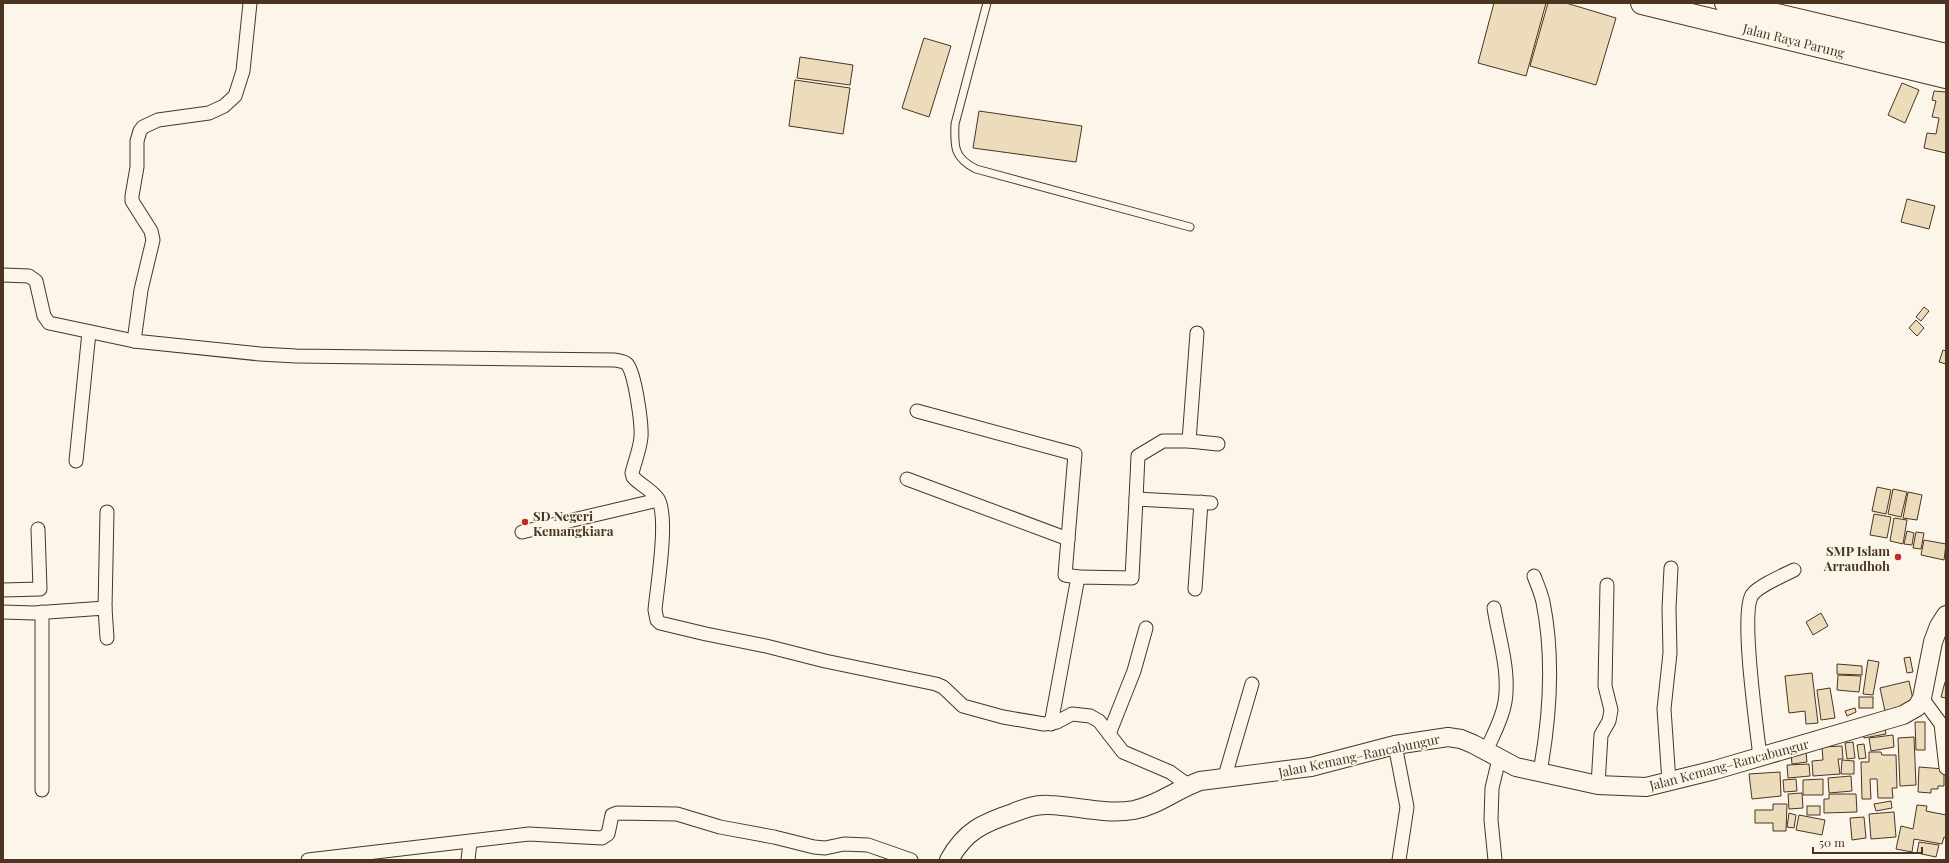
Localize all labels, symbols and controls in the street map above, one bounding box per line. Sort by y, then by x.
street label: Jalan Raya Parung [1740,19,1847,61]
place label: SD Negeri Kemangkiara [533,507,614,539]
marker: SD Negeri Kemangkiara [520,517,530,527]
place label: SMP Islam Arraudhoh [1823,542,1890,574]
marker: SMP Islam Arraudhoh [1893,552,1903,562]
street label: Jalan Kemang–Rancabungur [1276,730,1442,781]
street label: Jalan Kemang–Rancabungur [1646,734,1811,794]
scale bar [1813,829,1922,855]
text: 50 m [1819,834,1845,850]

